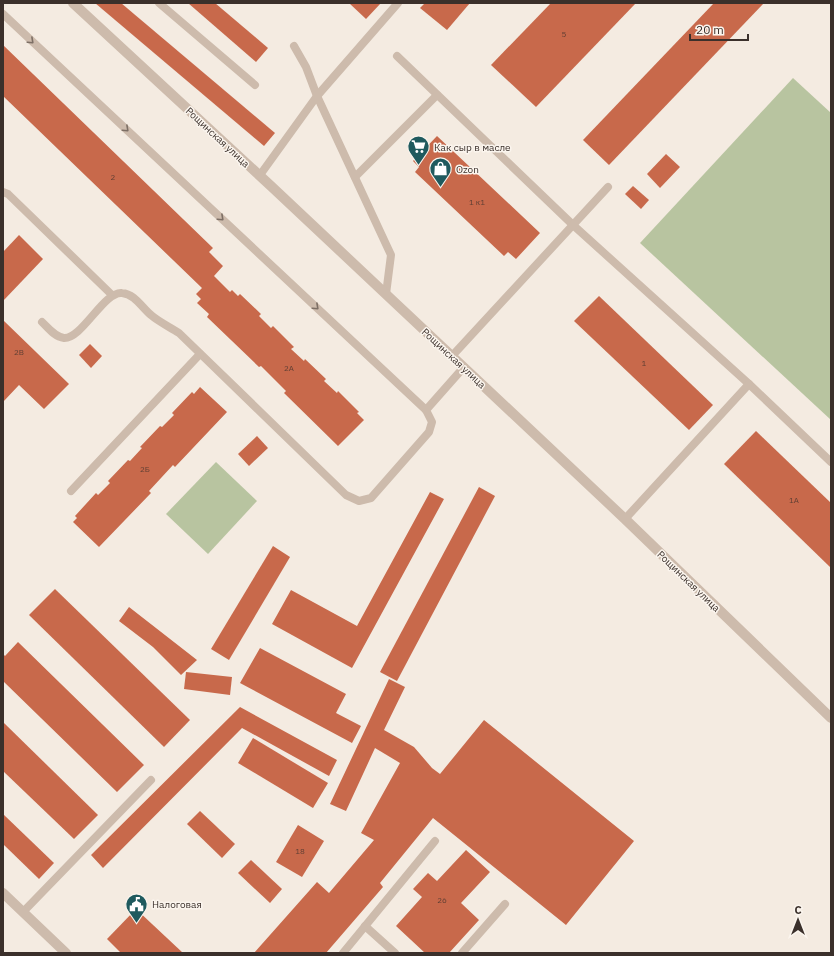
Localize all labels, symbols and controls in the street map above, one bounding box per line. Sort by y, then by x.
scale bar [690,16,748,42]
text: 20 m [696,22,724,37]
house number: 5 [562,29,567,39]
one-way arrow [27,36,34,43]
street label: Рощинская улица [183,104,253,171]
one-way arrow [122,125,129,132]
supermarket icon: Как сыр в масле [406,134,432,167]
place label: Как сыр в масле [434,141,511,154]
shop icon: Ozon [428,156,454,189]
place label: Ozon [456,163,479,176]
house number: 2 [111,172,116,182]
house number: 1 к1 [469,197,485,207]
one-way arrow [216,214,224,221]
one-way arrow [311,302,319,310]
street label: Рощинская улица [419,325,489,392]
house number: 2В [14,347,24,357]
house number: 1 [642,358,647,368]
house number: 2А [284,363,294,373]
house number: 2Б [140,464,150,474]
house number: 1А [789,495,799,505]
street label: Рощинская улица [654,548,723,615]
house number: 18 [295,846,305,856]
public building icon: Налоговая [124,891,150,924]
house number: 26 [437,895,447,905]
place label: Налоговая [152,898,202,911]
north arrow [778,900,818,940]
text: С [794,903,802,917]

